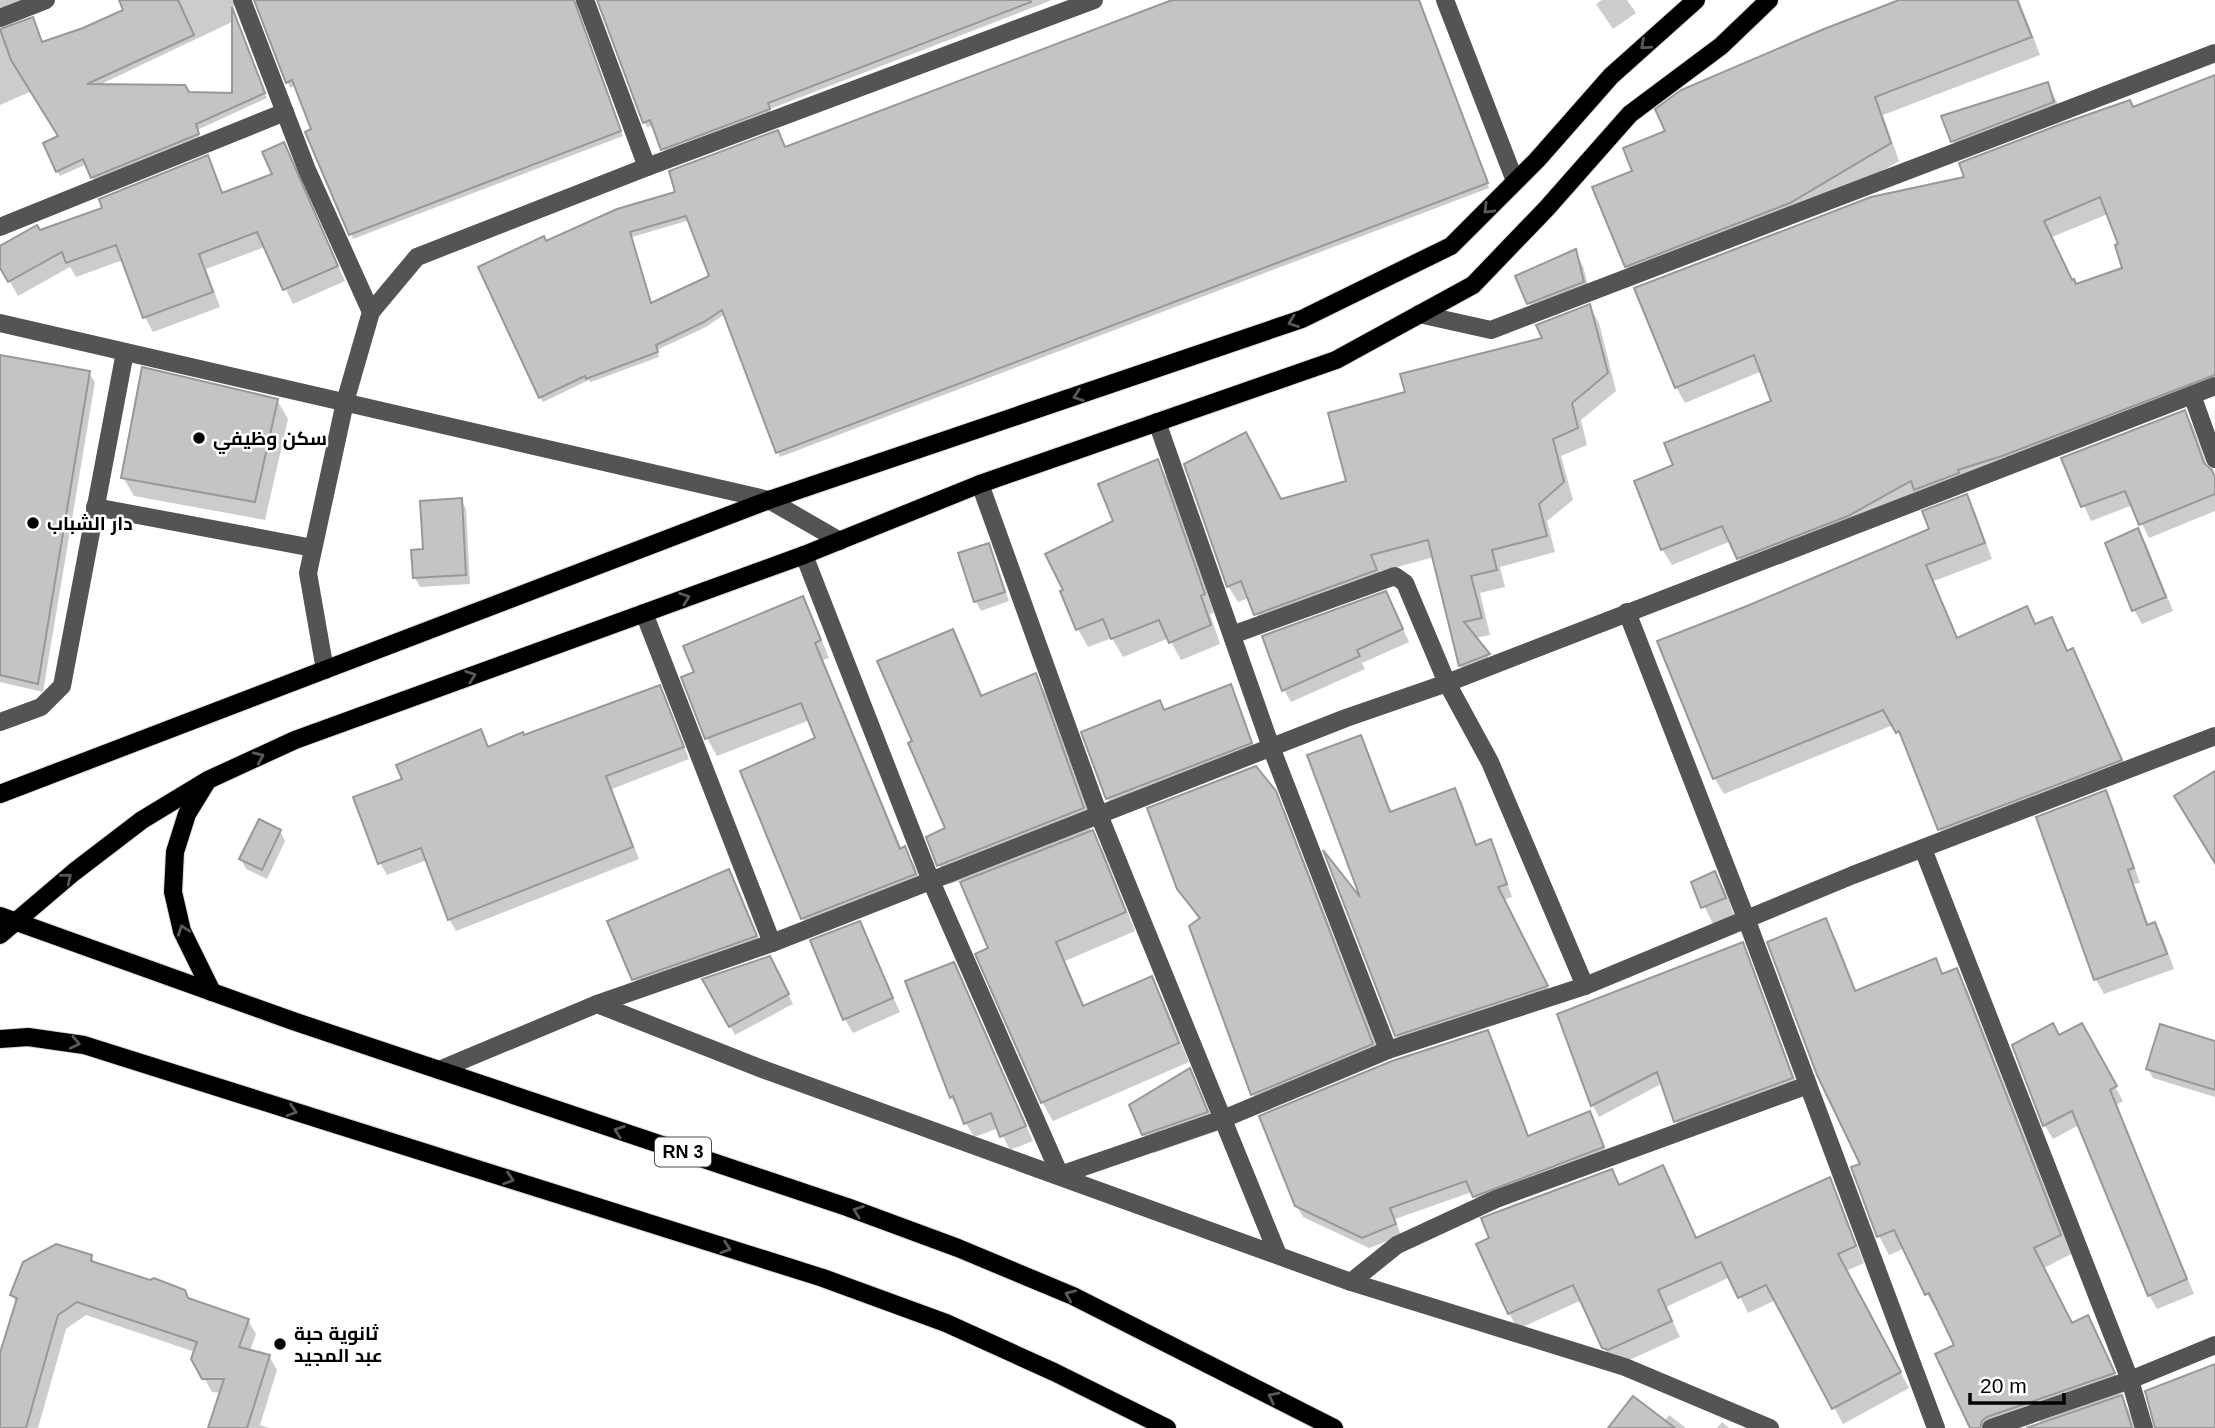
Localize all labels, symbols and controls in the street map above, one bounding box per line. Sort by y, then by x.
one-way arrow [1640,37,1653,50]
one-way arrow [1483,201,1496,214]
one-way arrow [1288,314,1300,328]
one-way arrow [1072,388,1084,402]
place label: سكن وظيفي [213,428,327,454]
marker: سكن وظيفي [191,430,207,446]
place label: دار الشباب [47,513,133,535]
marker: دار الشباب [25,515,41,531]
one-way arrow [679,592,691,606]
one-way arrow [465,670,477,684]
one-way arrow [252,751,264,765]
one-way arrow [60,873,72,886]
one-way arrow [177,925,191,937]
one-way arrow [69,1035,81,1050]
one-way arrow [286,1102,298,1117]
one-way arrow [614,1124,626,1139]
road number: RN 3 [655,1138,711,1167]
one-way arrow [502,1171,515,1185]
one-way arrow [852,1206,864,1220]
one-way arrow [720,1239,732,1254]
one-way arrow [1064,1289,1077,1303]
place label: ثانوية حبة عبد المجيد [294,1323,383,1366]
marker: ثانوية حبة عبد المجيد [272,1336,288,1352]
scale bar [1970,1362,2064,1406]
text: 20 m [1980,1374,2027,1397]
one-way arrow [1268,1392,1280,1406]

